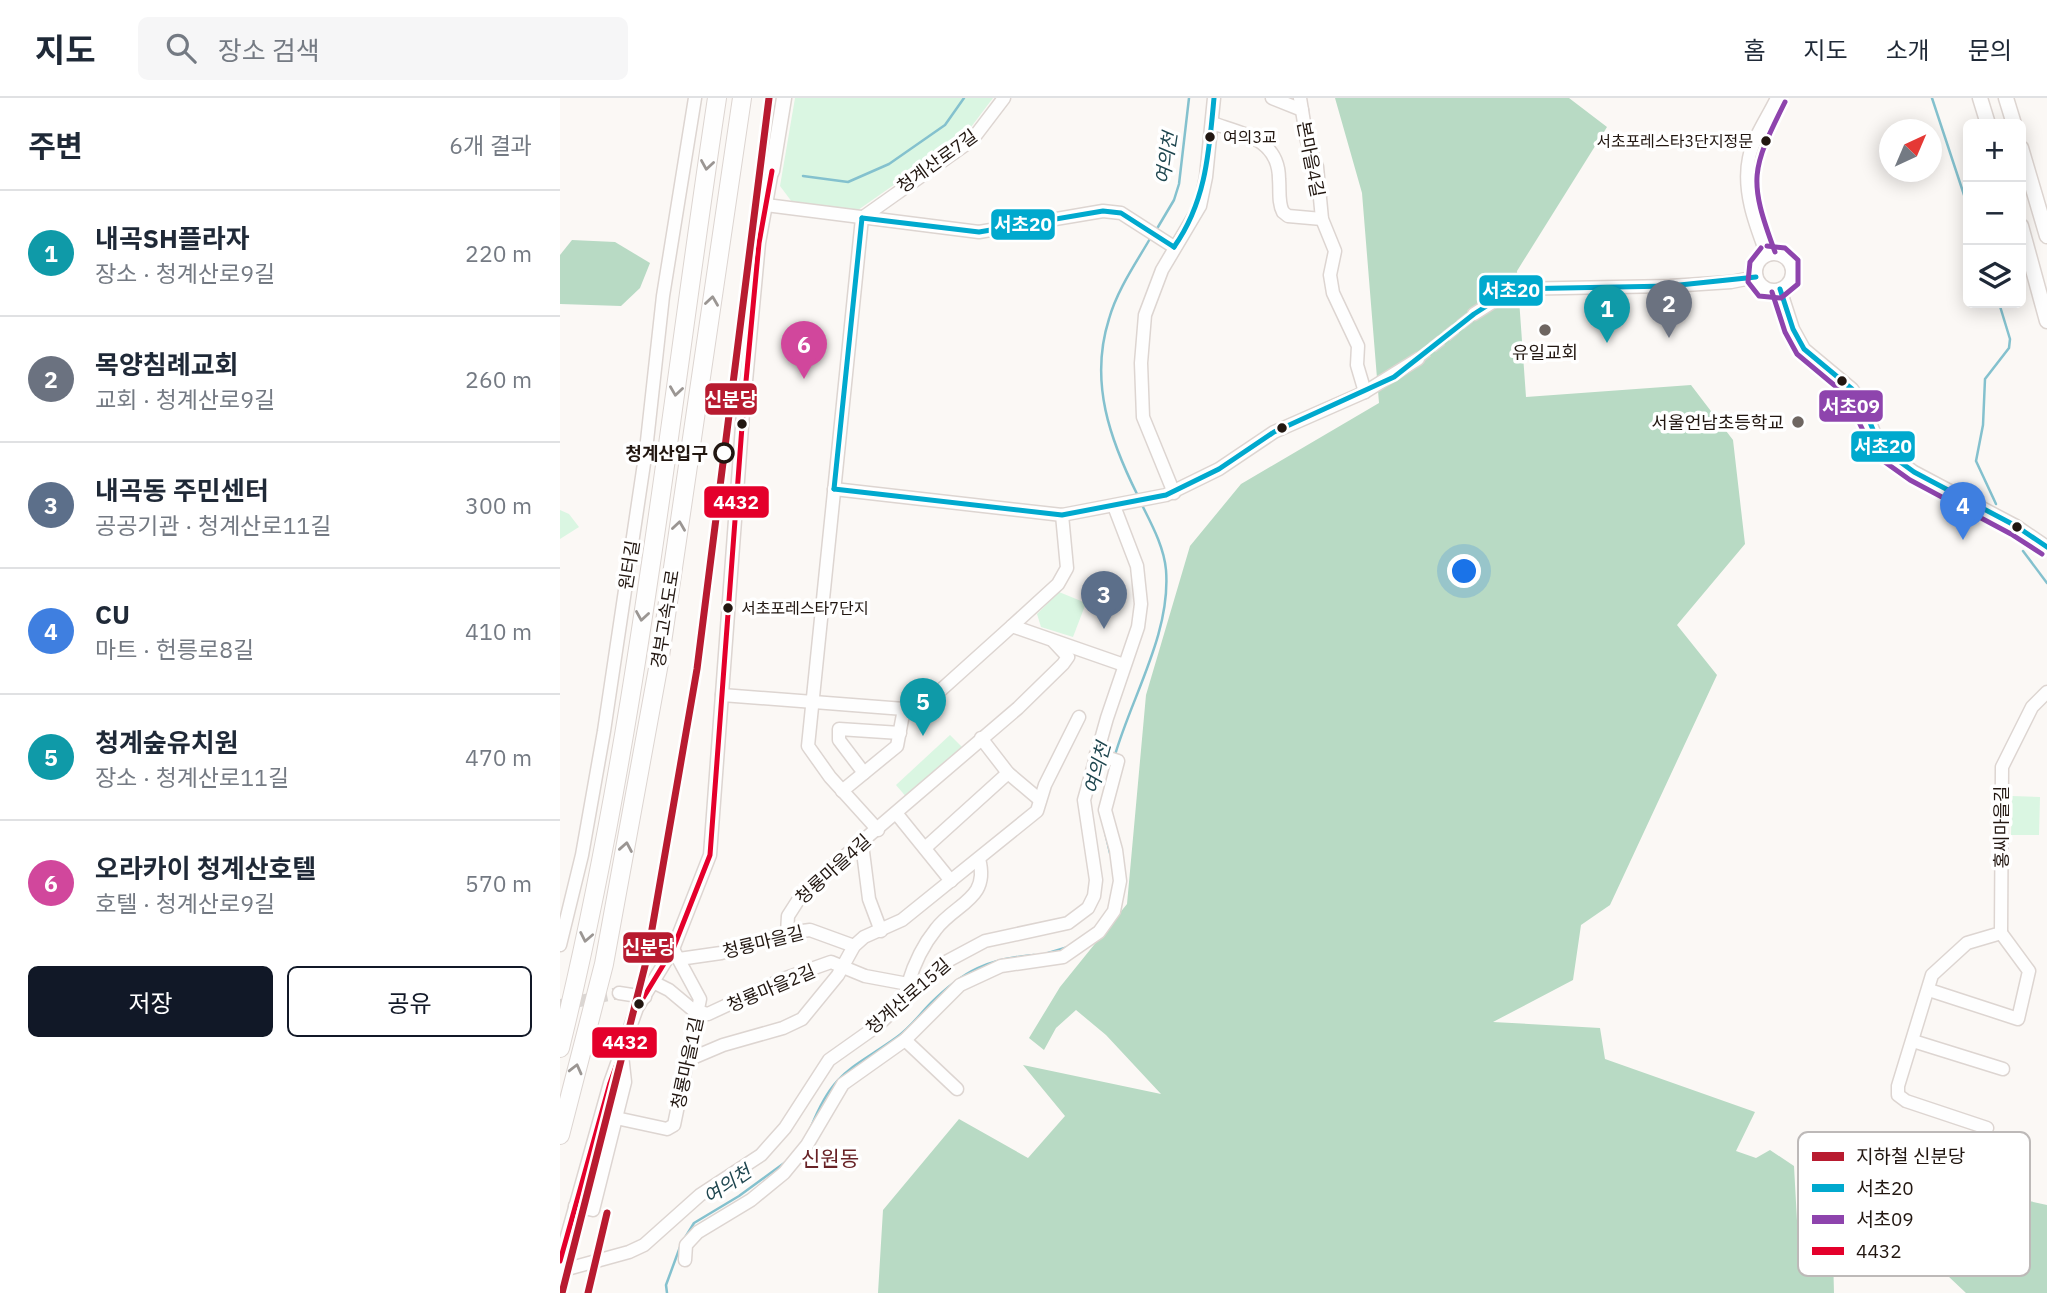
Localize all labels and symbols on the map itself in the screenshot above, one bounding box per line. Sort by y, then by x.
street label: 본마을4길 [1292,119,1330,199]
north arrow [1879,119,1942,182]
street label: 청계산로7길 [892,124,982,198]
place label: 여의3교 [1223,127,1277,147]
water label: 여의천 [1150,129,1182,186]
marker: 여의3교 [1203,130,1217,144]
place label: 서초포레스타3단지정문 [1596,131,1753,151]
marker: 서초포레스타3단지정문 [1759,134,1773,148]
one-way arrow [699,160,714,171]
line badge: 서초20 [990,208,1056,241]
text: 서초20 [994,212,1052,236]
line badge: 서초20 [1478,274,1544,307]
text: 서초20 [1482,278,1540,302]
pin: 2 [1646,280,1692,338]
pin: 1 [1584,285,1630,343]
one-way arrow [705,295,720,307]
pin: 6 [781,321,827,379]
marker: 유일교회 [1537,322,1553,338]
place label: 유일교회 [1512,341,1578,364]
unlabelled marker [1835,374,1849,388]
line badge: 신분당 [704,382,758,416]
one-way arrow [668,385,683,397]
text: 신분당 [705,387,758,411]
line badge: 서초09 [1818,389,1884,423]
text: 서초09 [1822,394,1880,418]
place label: 서울언남초등학교 [1652,411,1784,434]
marker: 서울언남초등학교 [1790,414,1806,430]
unlabelled marker [735,417,749,431]
unlabelled marker [1275,421,1289,435]
line badge: 서초20 [1850,430,1916,463]
text: 서초20 [1854,434,1912,458]
place label: 청계산입구 [625,442,708,465]
marker: 청계산입구 [714,443,734,463]
pin: 4 [1940,482,1986,540]
line badge: 4432 [703,485,770,519]
text: 4432 [713,490,759,514]
one-way arrow [671,520,686,532]
unlabelled marker [2010,520,2024,534]
street label: 원터길 [614,539,644,591]
your location [1447,554,1481,588]
street label: 경부고속도로 [646,568,684,670]
pin: 3 [1081,571,1127,629]
place label: 서초포레스타7단지 [741,598,868,618]
marker: 서초포레스타7단지 [721,601,735,615]
one-way arrow [635,610,650,622]
pin: 5 [900,678,946,736]
water label: 여의천 [1079,738,1116,796]
street label: 홍씨마을길 [1990,786,2013,868]
street label: 청룡마을4길 [791,829,875,909]
one-way arrow [618,841,633,853]
street label: 청룡마을길 [720,921,806,963]
one-way arrow [579,931,594,942]
line badge: 신분당 [622,931,675,964]
text: 신분당 [623,935,676,959]
street label: 청계산로15길 [861,953,955,1039]
street label: 청룡마을2길 [723,959,819,1017]
unlabelled marker [632,997,646,1011]
street label: 청룡마을1길 [666,1015,708,1111]
line badge: 4432 [591,1026,658,1059]
text: 4432 [602,1030,648,1054]
one-way arrow [568,1063,582,1075]
legend [1798,1132,2030,1276]
district label: 신원동 [801,1144,859,1172]
text: 지하철 신분당 [1856,1144,1965,1168]
water label: 여의천 [699,1159,757,1209]
text: 서초20 [1856,1176,1914,1200]
text: 서초09 [1856,1207,1914,1231]
text: 4432 [1856,1239,1902,1263]

